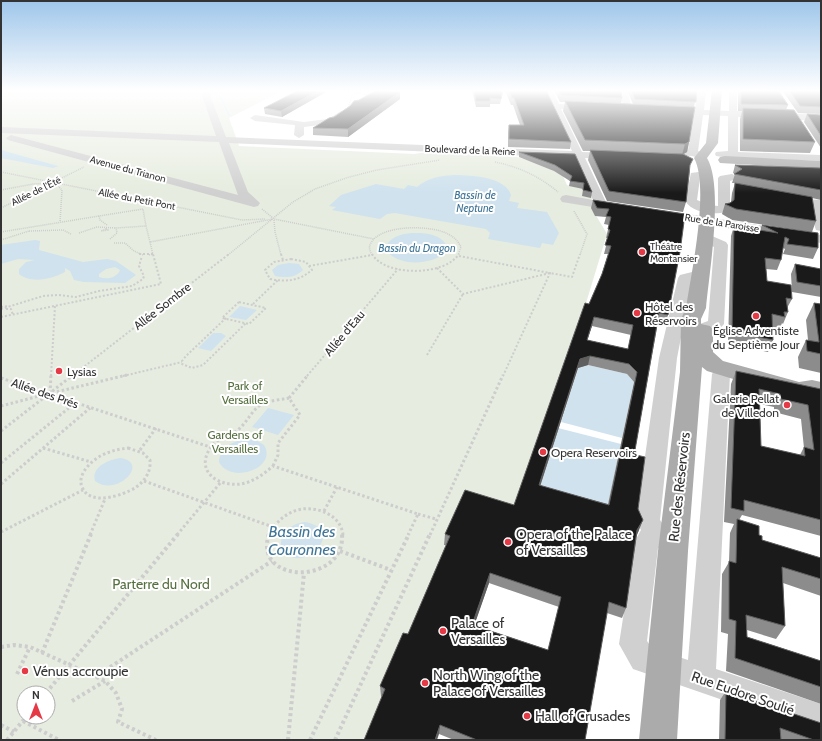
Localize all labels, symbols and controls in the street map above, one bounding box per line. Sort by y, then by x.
street label: Boulevard de la Reine [424,142,516,158]
street label: Avenue du Trianon [89,153,168,186]
street label: Allée de l'Été [9,173,63,209]
street label: Allée du Petit Pont [97,185,177,213]
water label: Bassin de Neptune [454,188,496,215]
street label: Rue de la Paroisse [684,211,760,235]
place label: Théâtre Montansier [650,240,698,265]
water label: Bassin du Dragon [378,241,456,255]
marker: Théâtre Montansier [637,247,647,257]
street label: Allée Sombre [130,279,194,333]
place label: Hôtel des Réservoirs [645,299,697,328]
street label: Allée d'Eau [320,307,368,359]
marker: Hôtel des Réservoirs [632,308,642,318]
marker: Église Adventiste du Septième Jour [751,311,761,321]
place label: Église Adventiste du Septième Jour [712,323,800,352]
place label: Lysias [67,364,96,379]
marker: Lysias [54,366,64,376]
street label: Allée des Prés [10,375,81,411]
park label: Park of Versailles [222,378,268,407]
place label: Galerie Pellat de Villedon [713,391,779,420]
marker: Galerie Pellat de Villedon [782,400,792,410]
park label: Gardens of Versailles [207,427,263,456]
street label: Rue des Réservoirs [664,431,694,543]
place label: Opera Reservoirs [551,445,637,460]
marker: Opera Reservoirs [538,447,548,457]
water label: Bassin des Couronnes [268,522,336,559]
place label: Opera of the Palace of Versailles [516,525,632,559]
marker: Opera of the Palace of Versailles [503,537,513,547]
park label: Parterre du Nord [112,575,210,593]
place label: Palace of Versailles [451,614,505,648]
marker: Palace of Versailles [438,626,448,636]
place label: Vénus accroupie [33,662,129,680]
marker: Vénus accroupie [20,666,30,676]
place label: North Wing of the Palace of Versailles [433,666,544,700]
street label: Rue Eudore Soulié [689,667,797,719]
marker: North Wing of the Palace of Versailles [420,678,430,688]
north arrow [16,685,56,725]
text: N [32,688,40,702]
place label: Hall of Crusades [535,707,630,725]
marker: Hall of Crusades [522,711,532,721]

